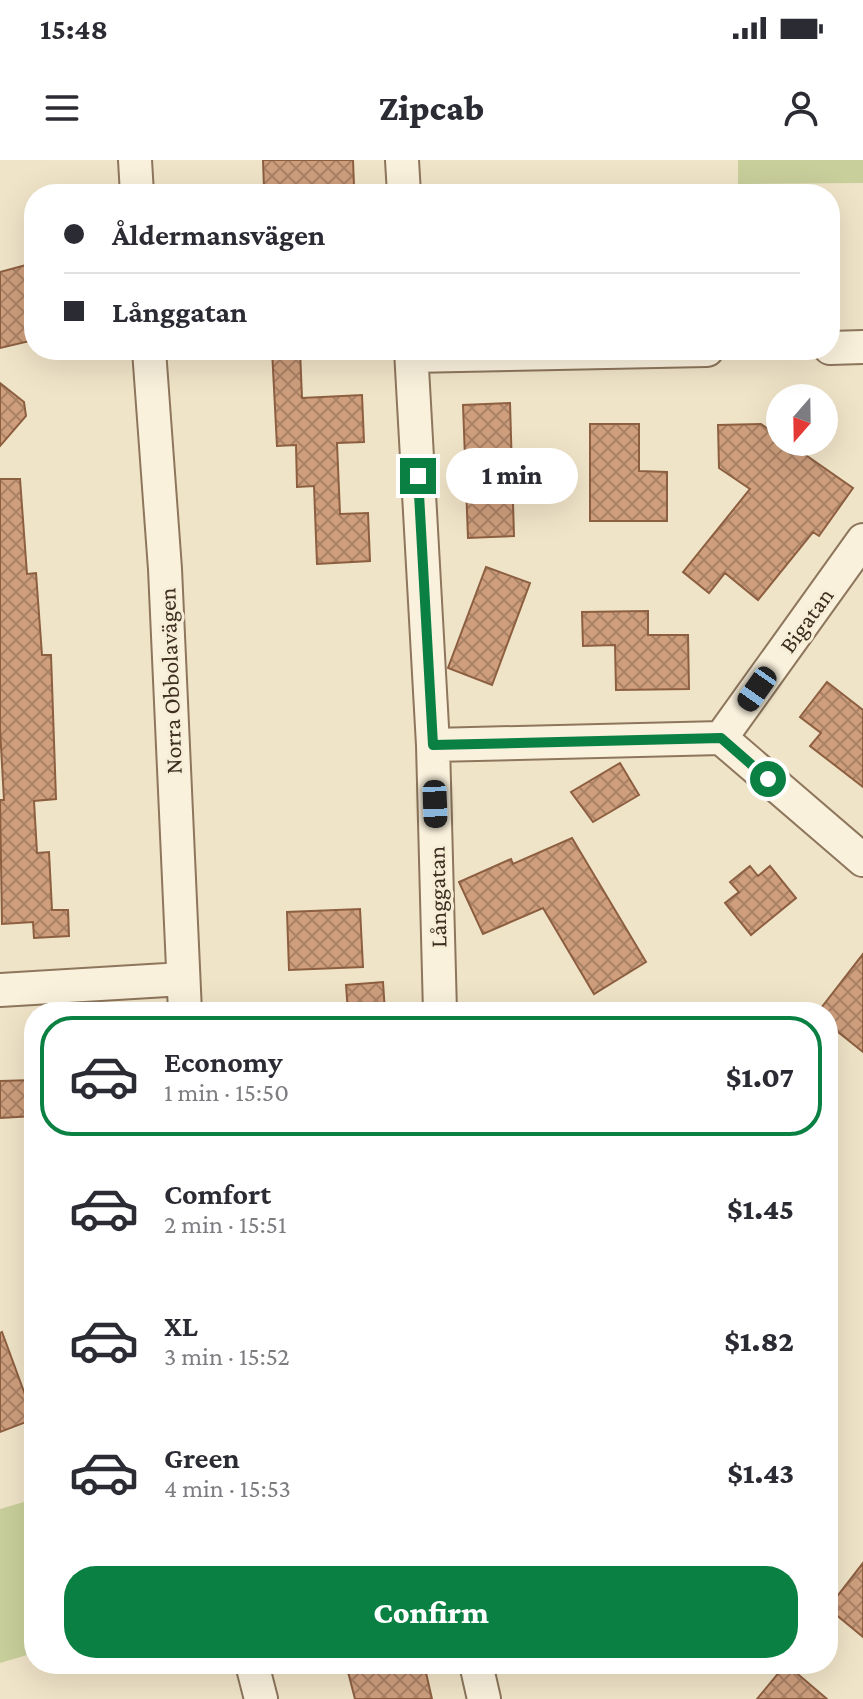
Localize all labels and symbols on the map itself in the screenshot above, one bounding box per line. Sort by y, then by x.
north arrow [766,384,838,456]
callout: 1 min [446,448,578,504]
route end [400,458,436,494]
street label: Bigatan [773,582,839,658]
street label: Norra Obbolavägen [153,587,187,775]
car [733,662,781,716]
route start [750,761,786,797]
car [422,780,448,828]
street label: Långgatan [423,846,451,948]

